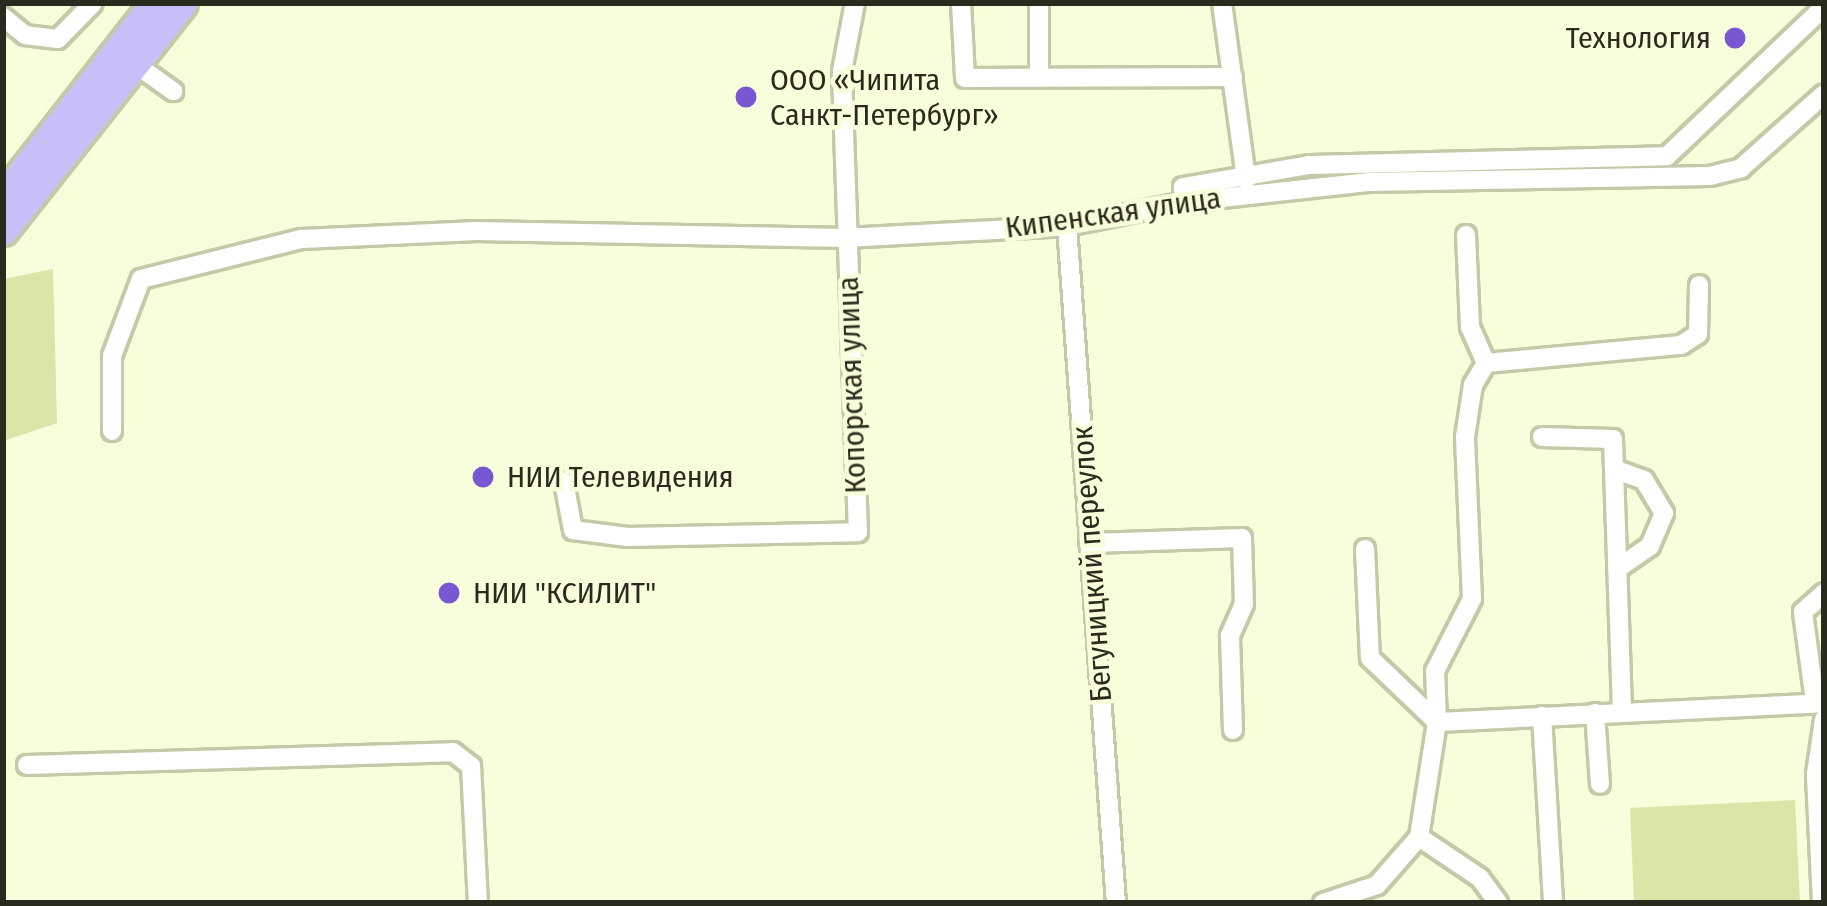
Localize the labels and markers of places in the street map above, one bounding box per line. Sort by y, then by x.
place label: Технология [1566,20,1711,56]
marker: Технология [1722,25,1748,51]
place label: ООО «Чипита Санкт-Петербург» [770,62,999,132]
marker: ООО «Чипита Санкт-Петербург» [733,84,759,110]
place label: НИИ Телевидения [507,459,734,495]
marker: НИИ Телевидения [470,464,496,490]
place label: НИИ "КСИЛИТ" [473,575,656,611]
marker: НИИ "КСИЛИТ" [436,580,462,606]

